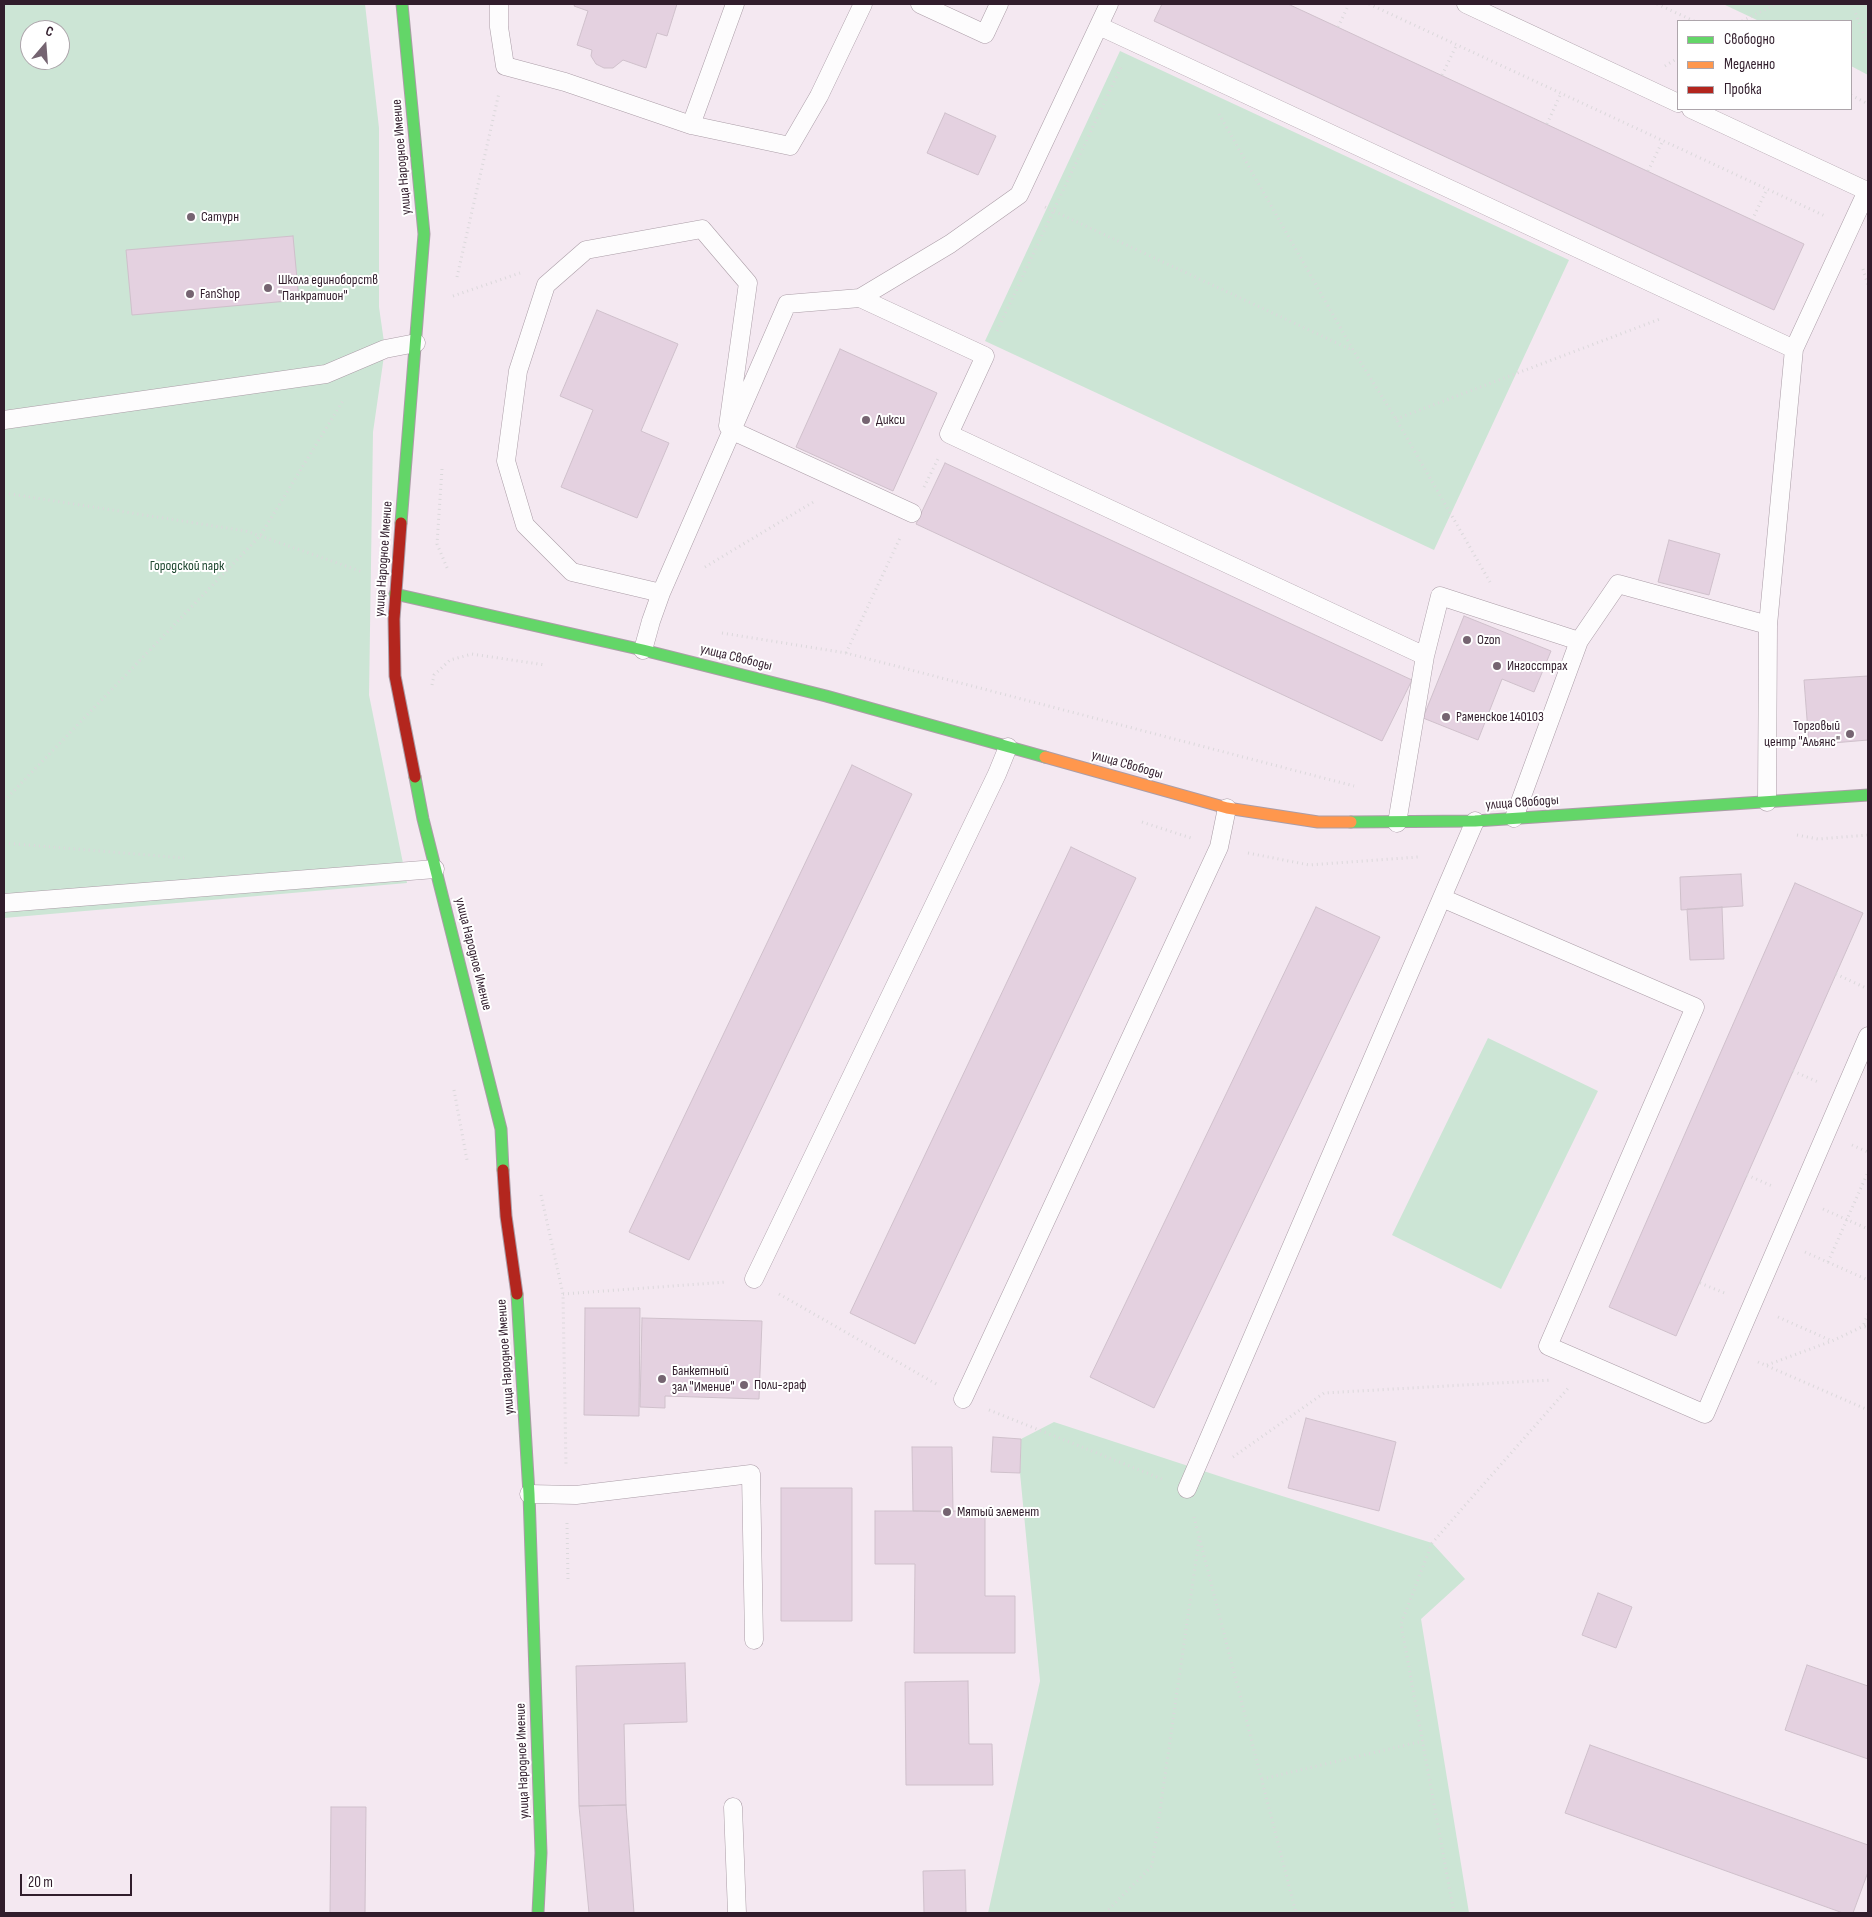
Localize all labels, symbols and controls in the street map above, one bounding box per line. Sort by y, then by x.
north arrow [20,20,70,70]
legend [1677,20,1852,110]
text: С [43,22,56,40]
text: Свободно [1724,30,1775,49]
text: Медленно [1724,55,1775,74]
text: Пробка [1724,80,1762,99]
street label: улица Народное Имение [389,99,415,215]
place label: Сатурн [201,209,239,225]
marker: Сатурн [185,211,197,223]
place label: Школа единоборств "Панкратион" [278,272,378,304]
marker: Школа единоборств "Панкратион" [262,282,274,294]
place label: FanShop [200,286,240,302]
marker: FanShop [184,288,196,300]
place label: Дикси [876,412,905,428]
marker: Дикси [860,414,872,426]
street label: улица Народное Имение [372,501,396,617]
park label: Городской парк [150,558,224,574]
place label: Ozon [1477,632,1501,648]
marker: Ozon [1461,634,1473,646]
street label: улица Свободы [698,641,774,675]
place label: Ингосстрах [1507,658,1567,674]
marker: Ингосстрах [1491,660,1503,672]
place label: Раменское 140103 [1456,709,1544,725]
marker: Раменское 140103 [1440,711,1452,723]
place label: Торговый центр "Альянс" [1764,718,1840,750]
marker: Торговый центр "Альянс" [1844,728,1856,740]
street label: улица Свободы [1089,747,1165,783]
street label: улица Свободы [1485,792,1559,814]
street label: улица Народное Имение [451,896,495,1012]
street label: улица Народное Имение [494,1299,518,1415]
place label: Банкетный зал "Имение" [672,1363,735,1395]
marker: Банкетный зал "Имение" [656,1373,668,1385]
place label: Поли-граф [754,1377,807,1393]
marker: Поли-граф [738,1379,750,1391]
place label: Мятый элемент [957,1504,1039,1520]
marker: Мятый элемент [941,1506,953,1518]
street label: улица Народное Имение [513,1703,533,1819]
scale bar [22,1864,135,1896]
text: 20 m [28,1873,53,1892]

